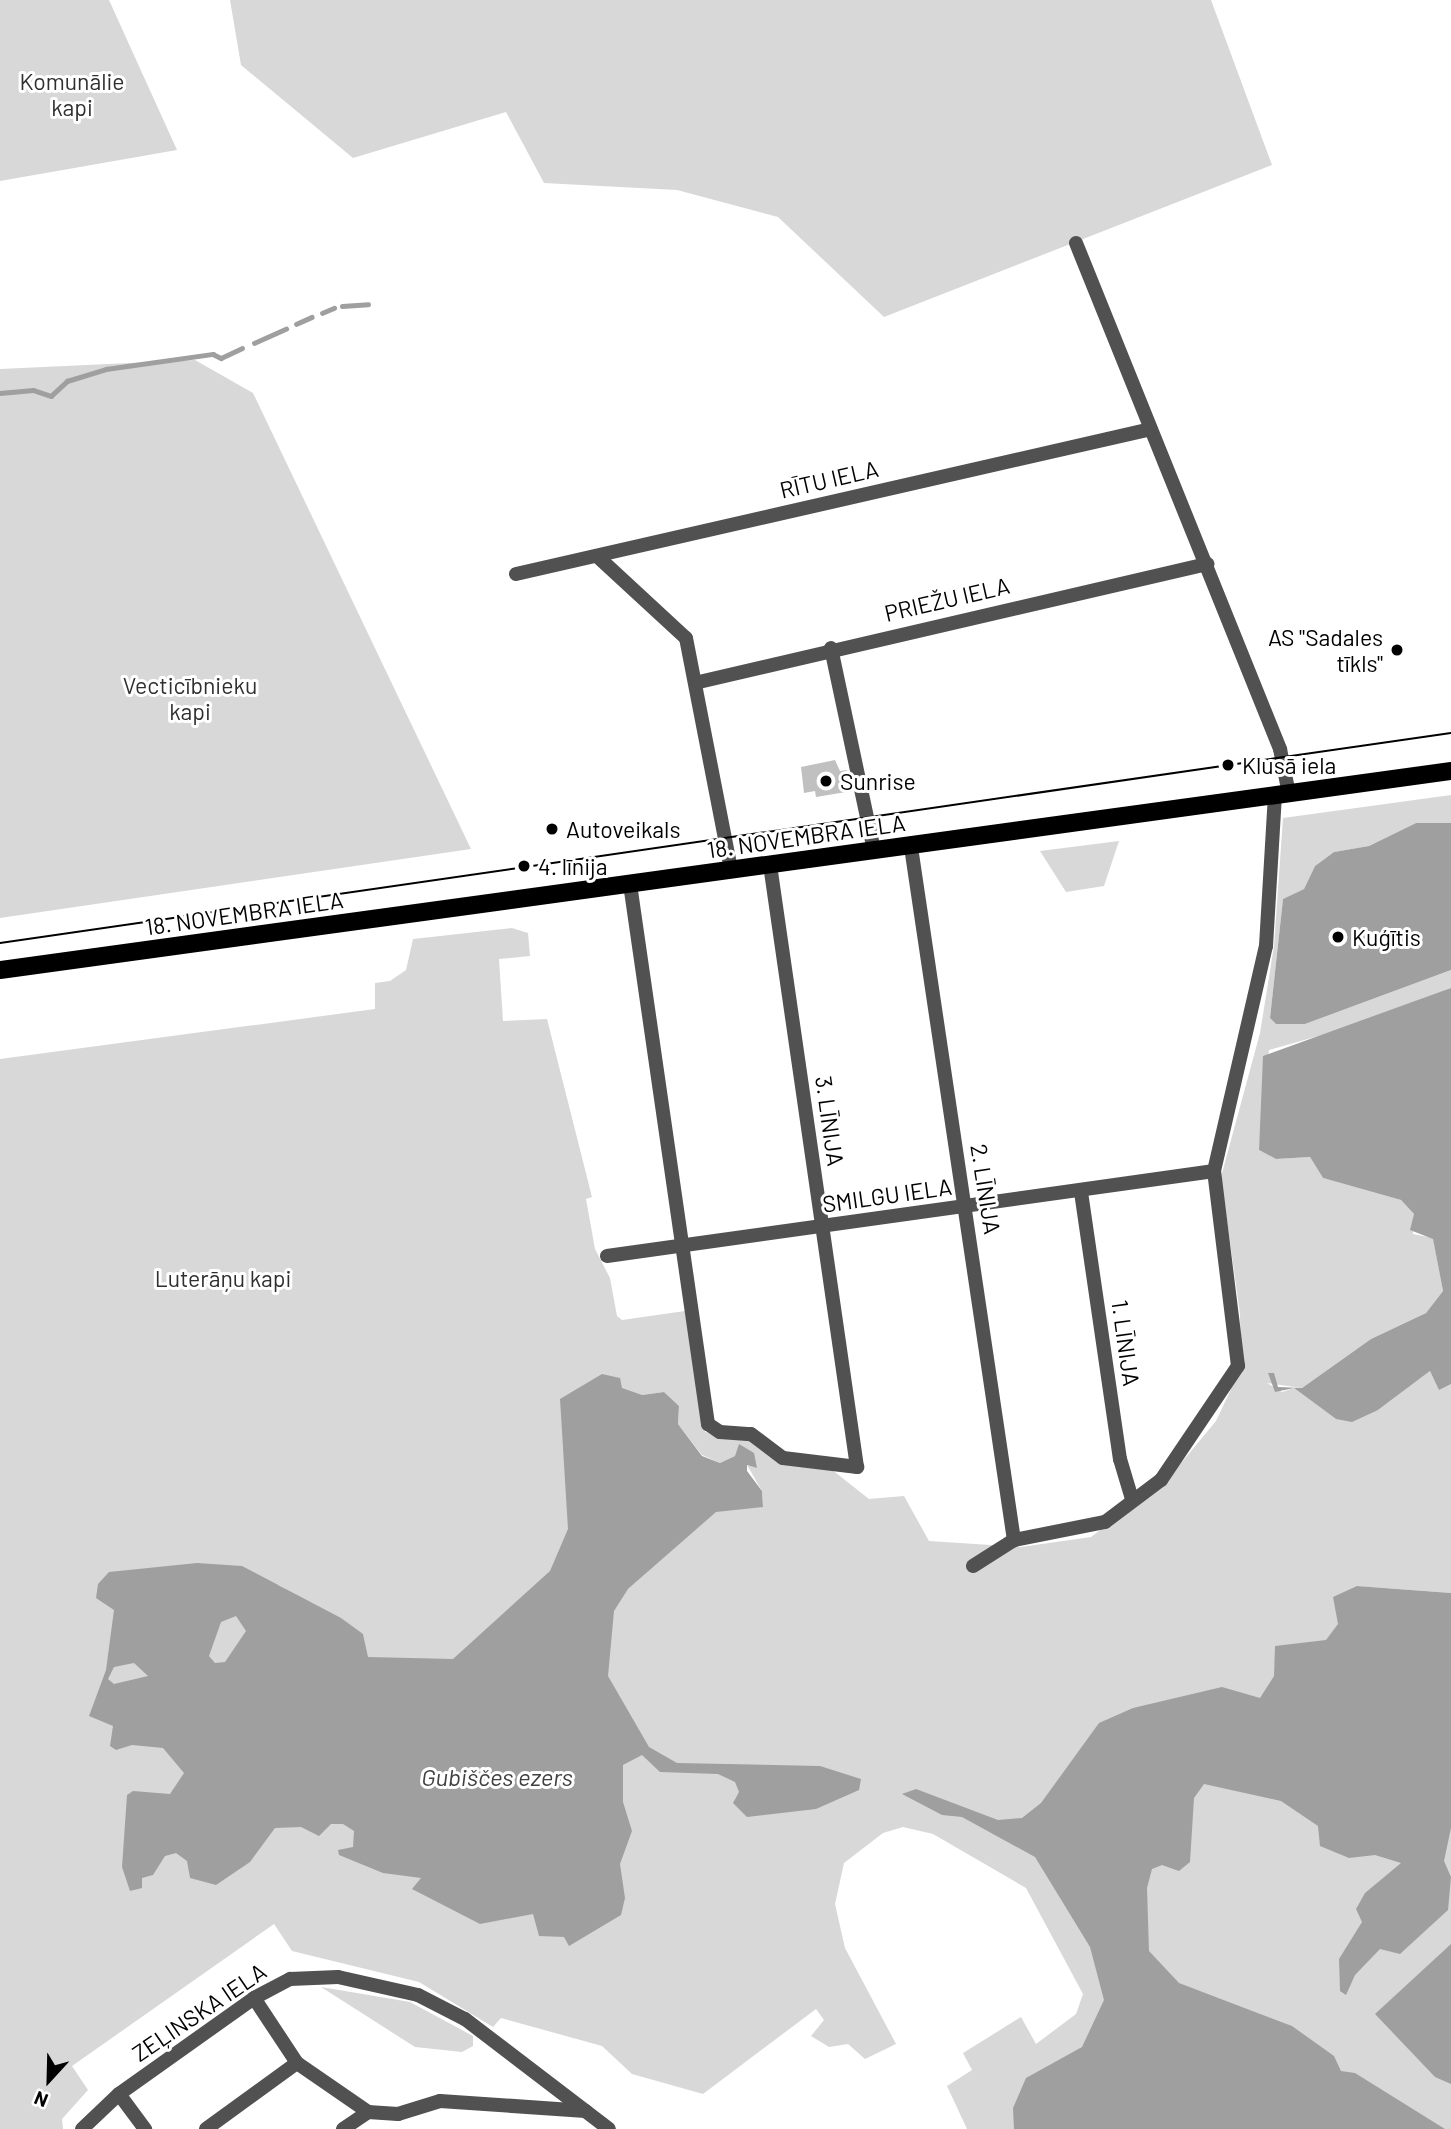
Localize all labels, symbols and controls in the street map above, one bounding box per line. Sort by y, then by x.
park label: Komunālie kapi [19,67,125,121]
street label: RĪTU IELA [777,454,881,504]
street label: PRIEŽU IELA [882,571,1012,627]
place label: AS "Sadales tīkls" [1268,623,1383,677]
marker: AS "Sadales tīkls" [1389,642,1405,658]
park label: Vecticībnieku kapi [123,671,257,725]
place label: Klusā iela [1242,751,1336,779]
marker: Klusā iela [1220,757,1236,773]
place label: Sunrise [840,767,916,795]
marker: Sunrise [818,773,834,789]
street label: 18. NOVEMBRA IELA [705,808,907,864]
place label: Autoveikals [566,815,680,843]
marker: Autoveikals [544,821,560,837]
place label: 4. līnija [538,852,607,880]
marker: 4. līnija [516,858,532,874]
street label: 18. NOVEMBRA IELA [143,885,345,941]
place label: Kuģītis [1352,923,1421,951]
marker: Kuģītis [1330,929,1346,945]
street label: 3. LĪNIJA [810,1074,850,1168]
street label: 2. LĪNIJA [965,1142,1007,1236]
street label: SMILGU IELA [821,1172,953,1218]
park label: Luterāņu kapi [155,1264,291,1292]
street label: 1. LĪNIJA [1106,1298,1146,1388]
water label: Gubiščes ezers [421,1763,573,1791]
street label: ZEĻINSKA IELA [127,1957,271,2067]
north arrow [14,2045,84,2115]
text: N [31,2087,51,2113]

